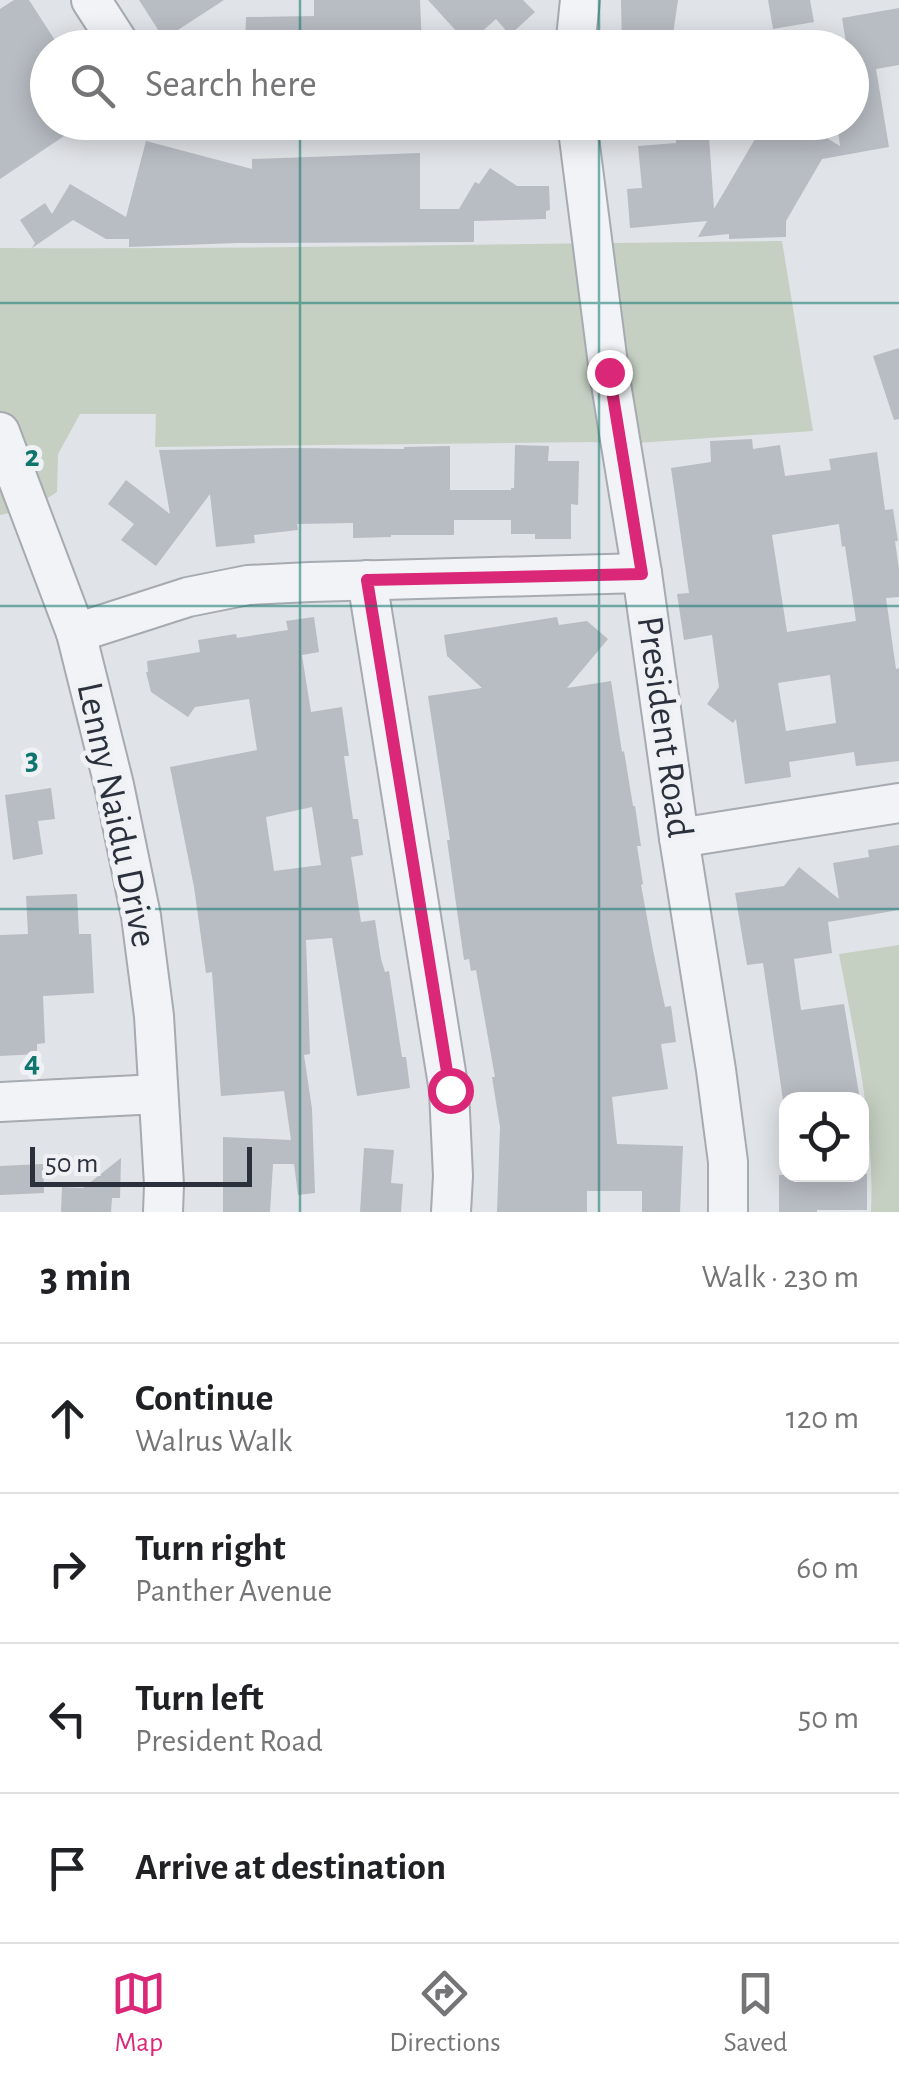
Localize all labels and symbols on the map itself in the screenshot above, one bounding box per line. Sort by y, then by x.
route end [587,350,633,396]
text: 2 [24,440,40,472]
street label: President Road [630,614,698,840]
street label: Lenny Naidu Drive [69,679,163,951]
text: 3 [25,743,39,775]
text: 4 [24,1046,40,1078]
route start [428,1068,474,1114]
scale bar [30,1142,252,1186]

